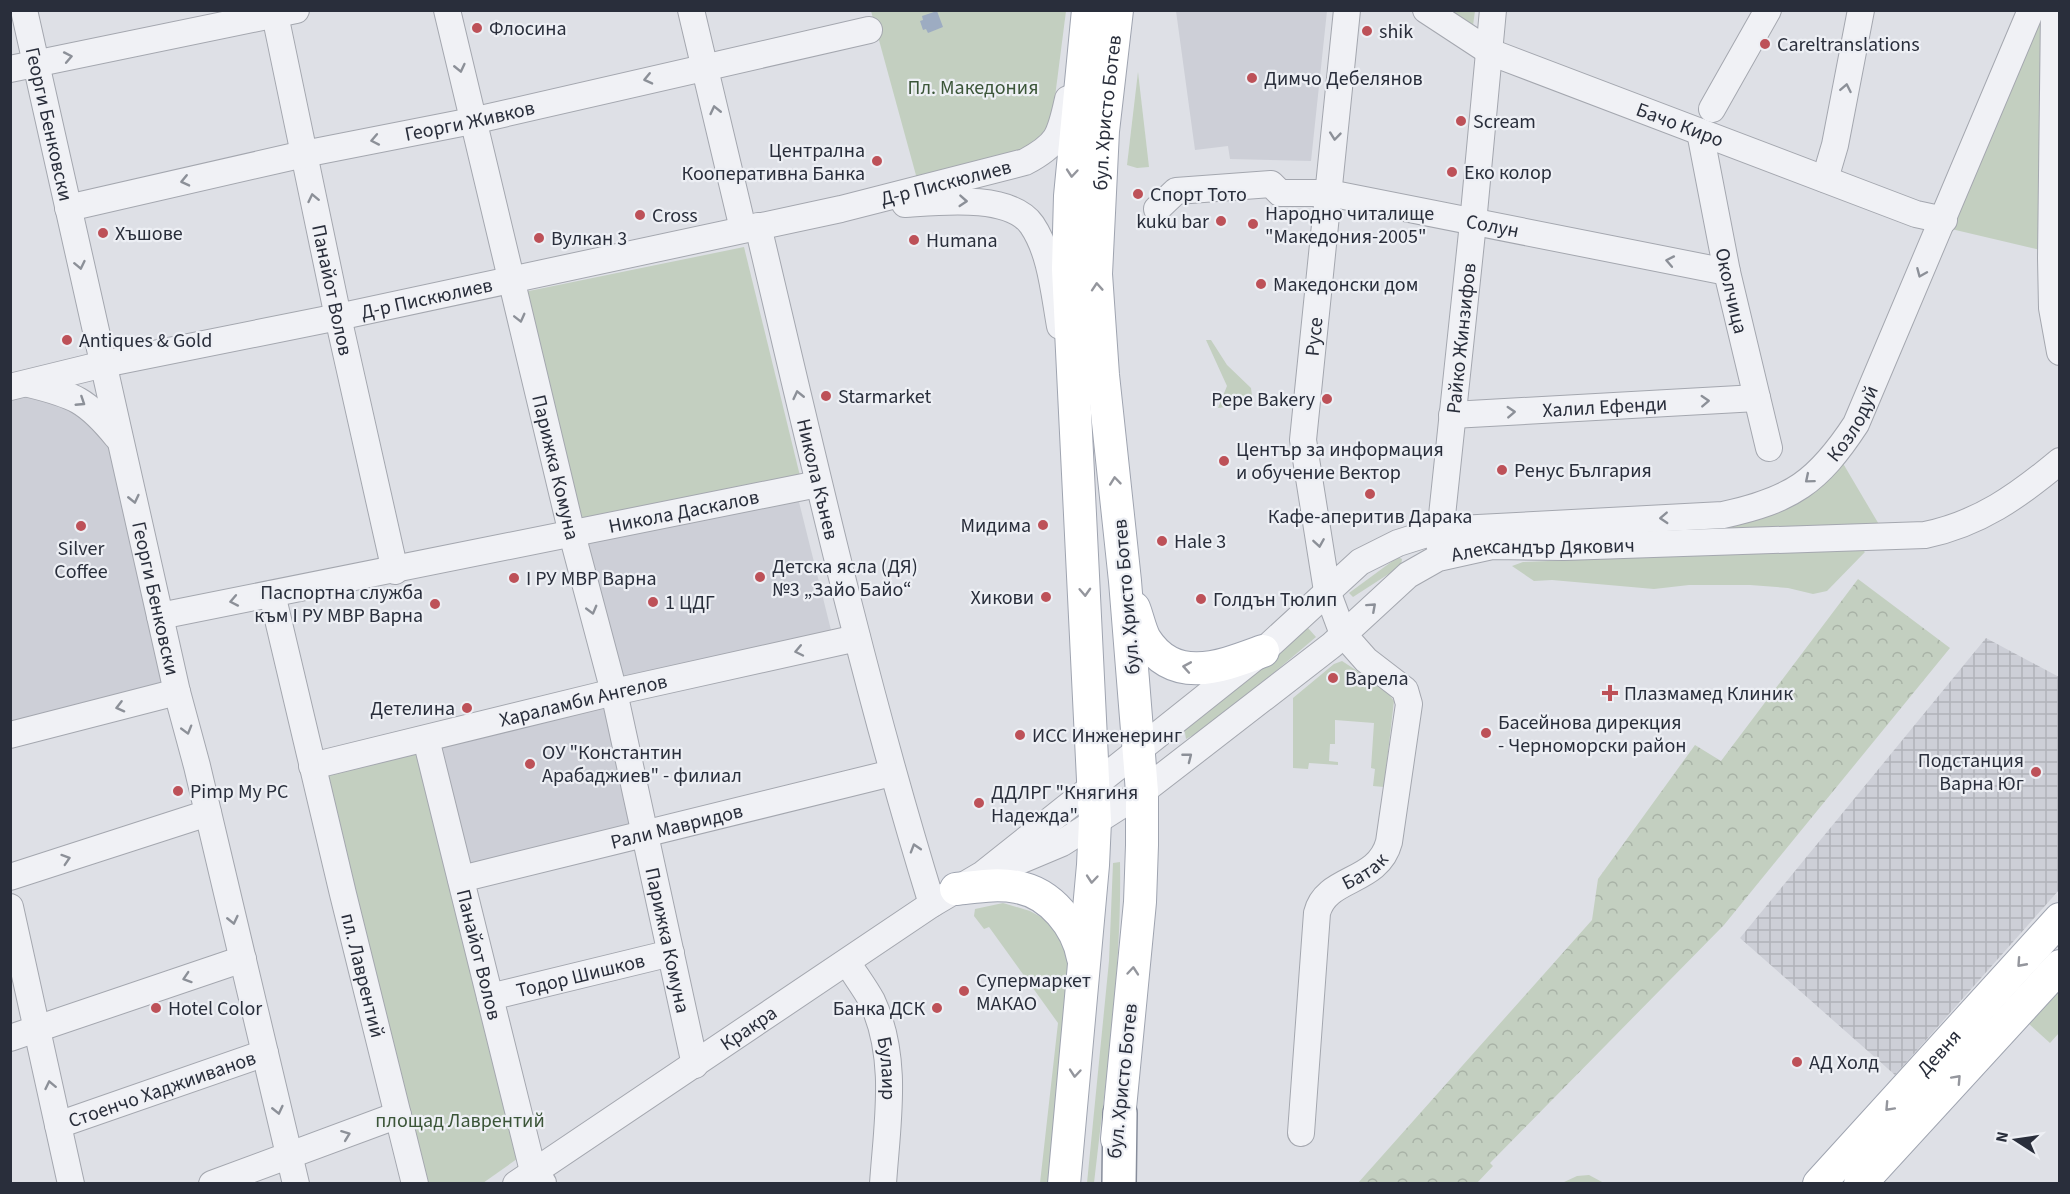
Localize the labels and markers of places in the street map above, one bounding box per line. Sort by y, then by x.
place label: Флосина [489,15,567,43]
place label: shik [1379,18,1413,46]
marker: Флосина [470,21,484,35]
marker: shik [1360,24,1374,38]
place label: Careltranslations [1777,31,1920,59]
marker: Careltranslations [1758,37,1772,51]
place label: Димчо Дебелянов [1264,65,1423,93]
marker: Димчо Дебелянов [1245,71,1259,85]
place label: Scream [1473,108,1536,136]
marker: Scream [1454,114,1468,128]
place label: Централна Кооперативна Банка [682,137,865,188]
marker: Централна Кооперативна Банка [870,154,884,168]
place label: Еко колор [1464,159,1552,187]
marker: Еко колор [1445,165,1459,179]
place label: Спорт Тото [1150,181,1247,209]
marker: Спорт Тото [1131,187,1145,201]
place label: Народно читалище "Македония-2005" [1265,200,1434,251]
place label: Cross [652,202,698,230]
marker: Cross [633,208,647,222]
place label: kuku bar [1136,208,1209,236]
marker: kuku bar [1214,214,1228,228]
marker: Народно читалище "Македония-2005" [1246,217,1260,231]
place label: Хъшове [115,220,183,248]
place label: Вулкан 3 [551,225,627,253]
marker: Хъшове [96,226,110,240]
place label: Humana [926,227,998,255]
marker: Вулкан 3 [532,231,546,245]
marker: Humana [907,233,921,247]
place label: Македонски дом [1273,271,1418,299]
marker: Македонски дом [1254,277,1268,291]
place label: Antiques & Gold [79,327,212,355]
marker: Antiques & Gold [60,333,74,347]
place label: Starmarket [838,383,931,411]
place label: Pepe Bakery [1211,386,1316,414]
marker: Starmarket [819,389,833,403]
marker: Pepe Bakery [1320,392,1334,406]
place label: Център за информация и обучение Вектор [1236,436,1444,487]
marker: Център за информация и обучение Вектор [1217,454,1231,468]
place label: Ренус България [1514,457,1652,485]
marker: Ренус България [1495,463,1509,477]
marker: Кафе-аперитив Дарака [1363,487,1377,501]
place label: Кафе-аперитив Дарака [1268,503,1472,531]
place label: Мидима [960,512,1031,540]
marker: Мидима [1036,518,1050,532]
marker: Silver Coffee [74,519,88,533]
place label: Hale 3 [1174,528,1226,556]
marker: Hale 3 [1155,534,1169,548]
place label: Silver Coffee [54,535,108,586]
place label: Детска ясла (ДЯ) №3 „Зайо Байо“ [772,553,918,604]
place label: I РУ МВР Варна [526,565,657,593]
marker: Детска ясла (ДЯ) №3 „Зайо Байо“ [753,570,767,584]
marker: I РУ МВР Варна [507,571,521,585]
place label: Паспортна служба към I РУ МВР Варна [254,579,423,630]
place label: Хикови [971,584,1034,612]
place label: Голдън Тюлип [1213,586,1337,614]
place label: 1 ЦДГ [665,589,715,617]
marker: Хикови [1039,590,1053,604]
marker: Голдън Тюлип [1194,592,1208,606]
marker: 1 ЦДГ [646,595,660,609]
marker: Паспортна служба към I РУ МВР Варна [428,597,442,611]
place label: Варела [1345,665,1409,693]
marker: Варела [1326,671,1340,685]
place label: Плазмамед Клиник [1624,680,1793,708]
marker: Плазмамед Клиник [1601,684,1619,702]
place label: Детелина [370,695,455,723]
marker: Детелина [460,701,474,715]
place label: Басейнова дирекция - Черноморски район [1498,709,1686,760]
place label: ИСС Инженеринг [1032,722,1182,750]
marker: Басейнова дирекция - Черноморски район [1479,726,1493,740]
marker: ИСС Инженеринг [1013,728,1027,742]
place label: ОУ "Константин Арабаджиев" - филиал [542,739,742,790]
place label: Подстанция Варна Юг [1918,747,2024,798]
marker: ОУ "Константин Арабаджиев" - филиал [523,757,537,771]
marker: Подстанция Варна Юг [2029,765,2043,779]
place label: Pimp My PC [190,778,289,806]
place label: ДДЛРГ "Княгиня Надежда" [991,779,1138,830]
marker: Pimp My PC [171,784,185,798]
marker: ДДЛРГ "Княгиня Надежда" [972,796,986,810]
place label: Супермаркет МАКАО [976,967,1091,1018]
marker: Супермаркет МАКАО [957,984,971,998]
place label: Hotel Color [168,995,262,1023]
place label: Банка ДСК [833,995,925,1023]
marker: Hotel Color [149,1001,163,1015]
marker: Банка ДСК [930,1001,944,1015]
place label: АД Холд [1809,1049,1879,1077]
marker: АД Холд [1790,1055,1804,1069]

